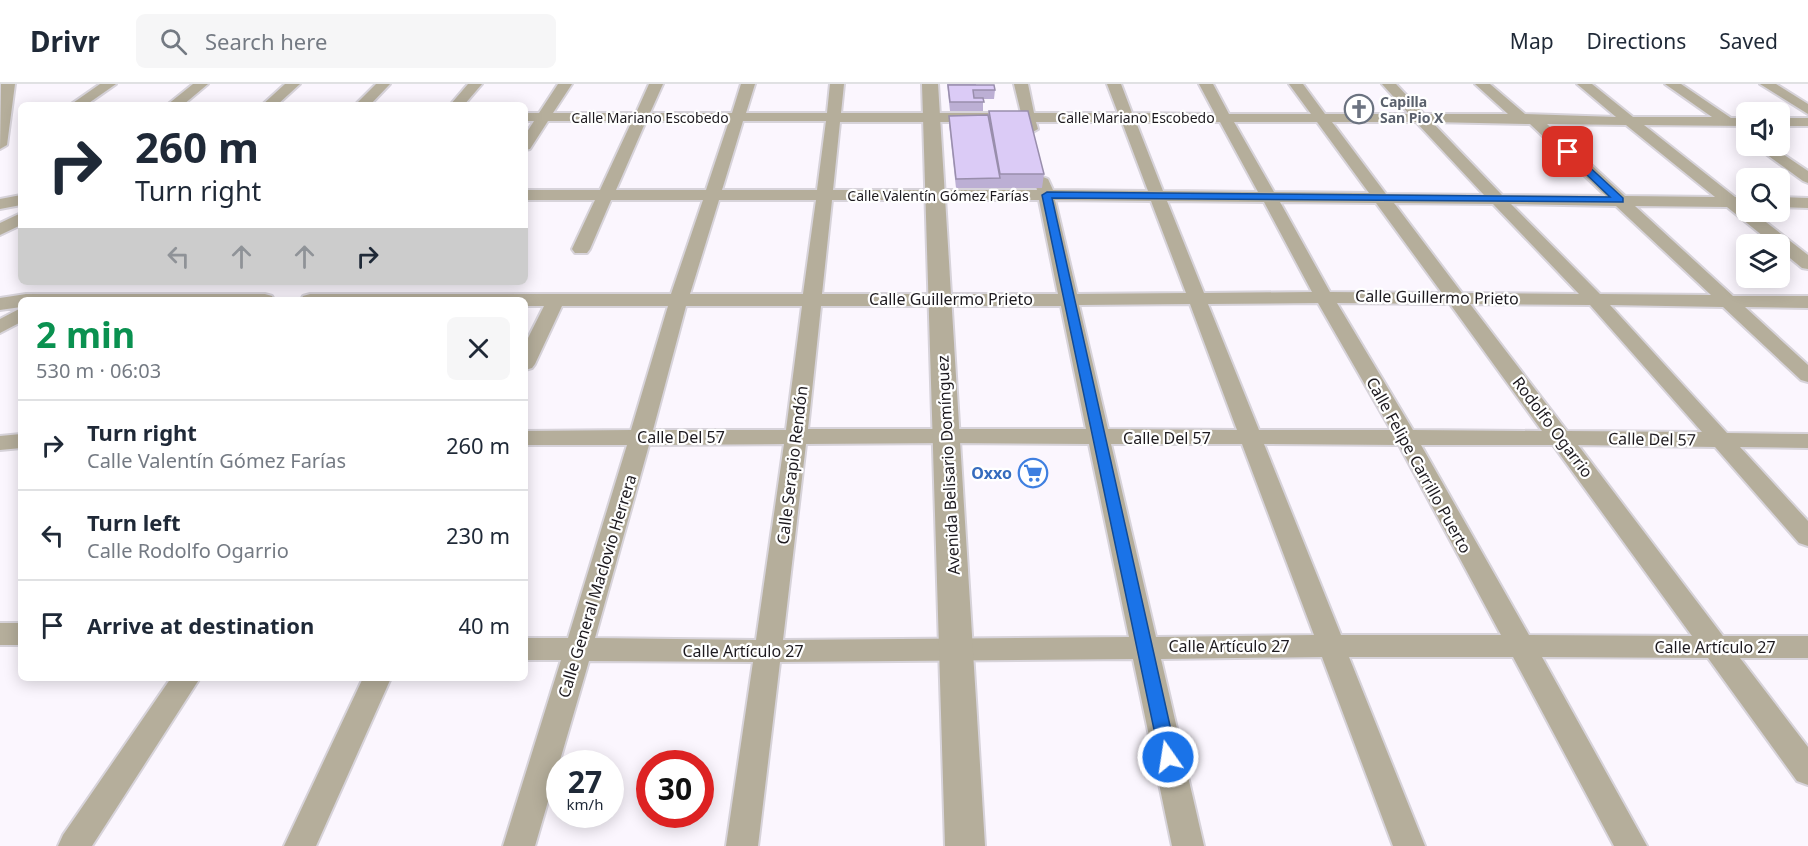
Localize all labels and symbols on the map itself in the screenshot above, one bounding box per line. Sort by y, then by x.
place label: Capilla San Pio X [1380,92,1444,127]
church icon: Capilla San Pio X [1343,93,1375,125]
street label: Calle Mariano Escobedo [571,108,729,127]
street label: Calle Mariano Escobedo [1057,108,1215,127]
pin [1542,126,1593,177]
street label: Calle Valentín Gómez Farías [847,186,1029,205]
street label: Calle Guillermo Prieto [1355,285,1519,309]
street label: Calle Guillermo Prieto [869,288,1033,310]
street label: Avenida Belisario Domínguez [931,355,965,575]
street label: Rodolfo Ogarrio [1508,372,1598,482]
street label: Calle Felipe Carrillo Puerto [1361,373,1477,557]
street label: Calle Serapio Rendón [771,384,813,546]
street label: Calle Del 57 [637,426,725,448]
street label: Calle Del 57 [1123,427,1211,449]
street label: Calle Del 57 [1608,427,1696,451]
supermarket icon: Oxxo [1017,457,1049,489]
place label: Oxxo [971,462,1012,484]
street label: Calle General Maclovio Herrera [552,472,642,700]
street label: Calle Artículo 27 [1168,635,1290,657]
street label: Calle Artículo 27 [1654,636,1776,658]
street label: Calle Artículo 27 [682,640,804,662]
position arrow [1136,725,1200,789]
speed limit sign: 30 [636,750,714,828]

